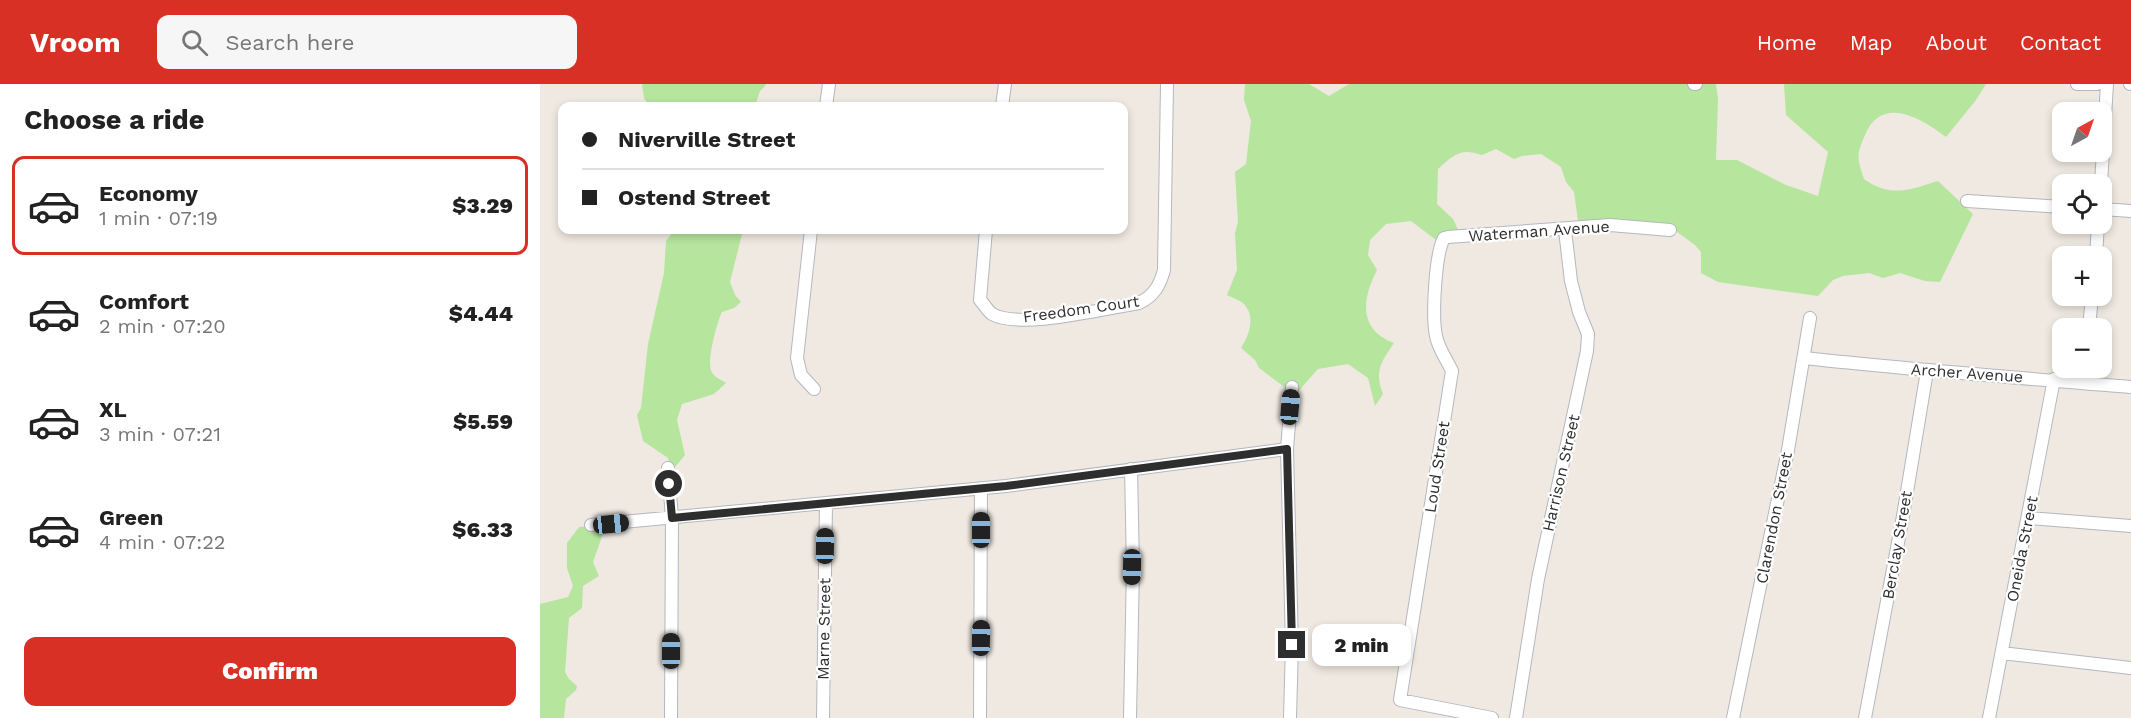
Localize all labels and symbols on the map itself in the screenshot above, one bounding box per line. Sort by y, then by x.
north arrow [2052,102,2112,162]
street label: Waterman Avenue [1468,217,1610,245]
street label: Freedom Court [1022,291,1141,327]
street label: Archer Avenue [1910,360,2024,386]
car [1279,388,1301,426]
street label: Harrison Street [1538,412,1584,533]
street label: Loud Street [1420,420,1454,514]
street label: Clarendon Street [1752,450,1796,585]
route start [655,470,682,497]
street label: Berclay Street [1878,489,1916,601]
street label: Oneida Street [2002,494,2042,604]
car [972,512,990,548]
car [592,513,630,535]
car [816,528,834,564]
car [1123,549,1141,585]
street label: Marne Street [814,578,834,680]
car [972,620,990,656]
callout: 2 min [1313,624,1412,666]
route end [1278,631,1305,658]
car [662,633,680,669]

